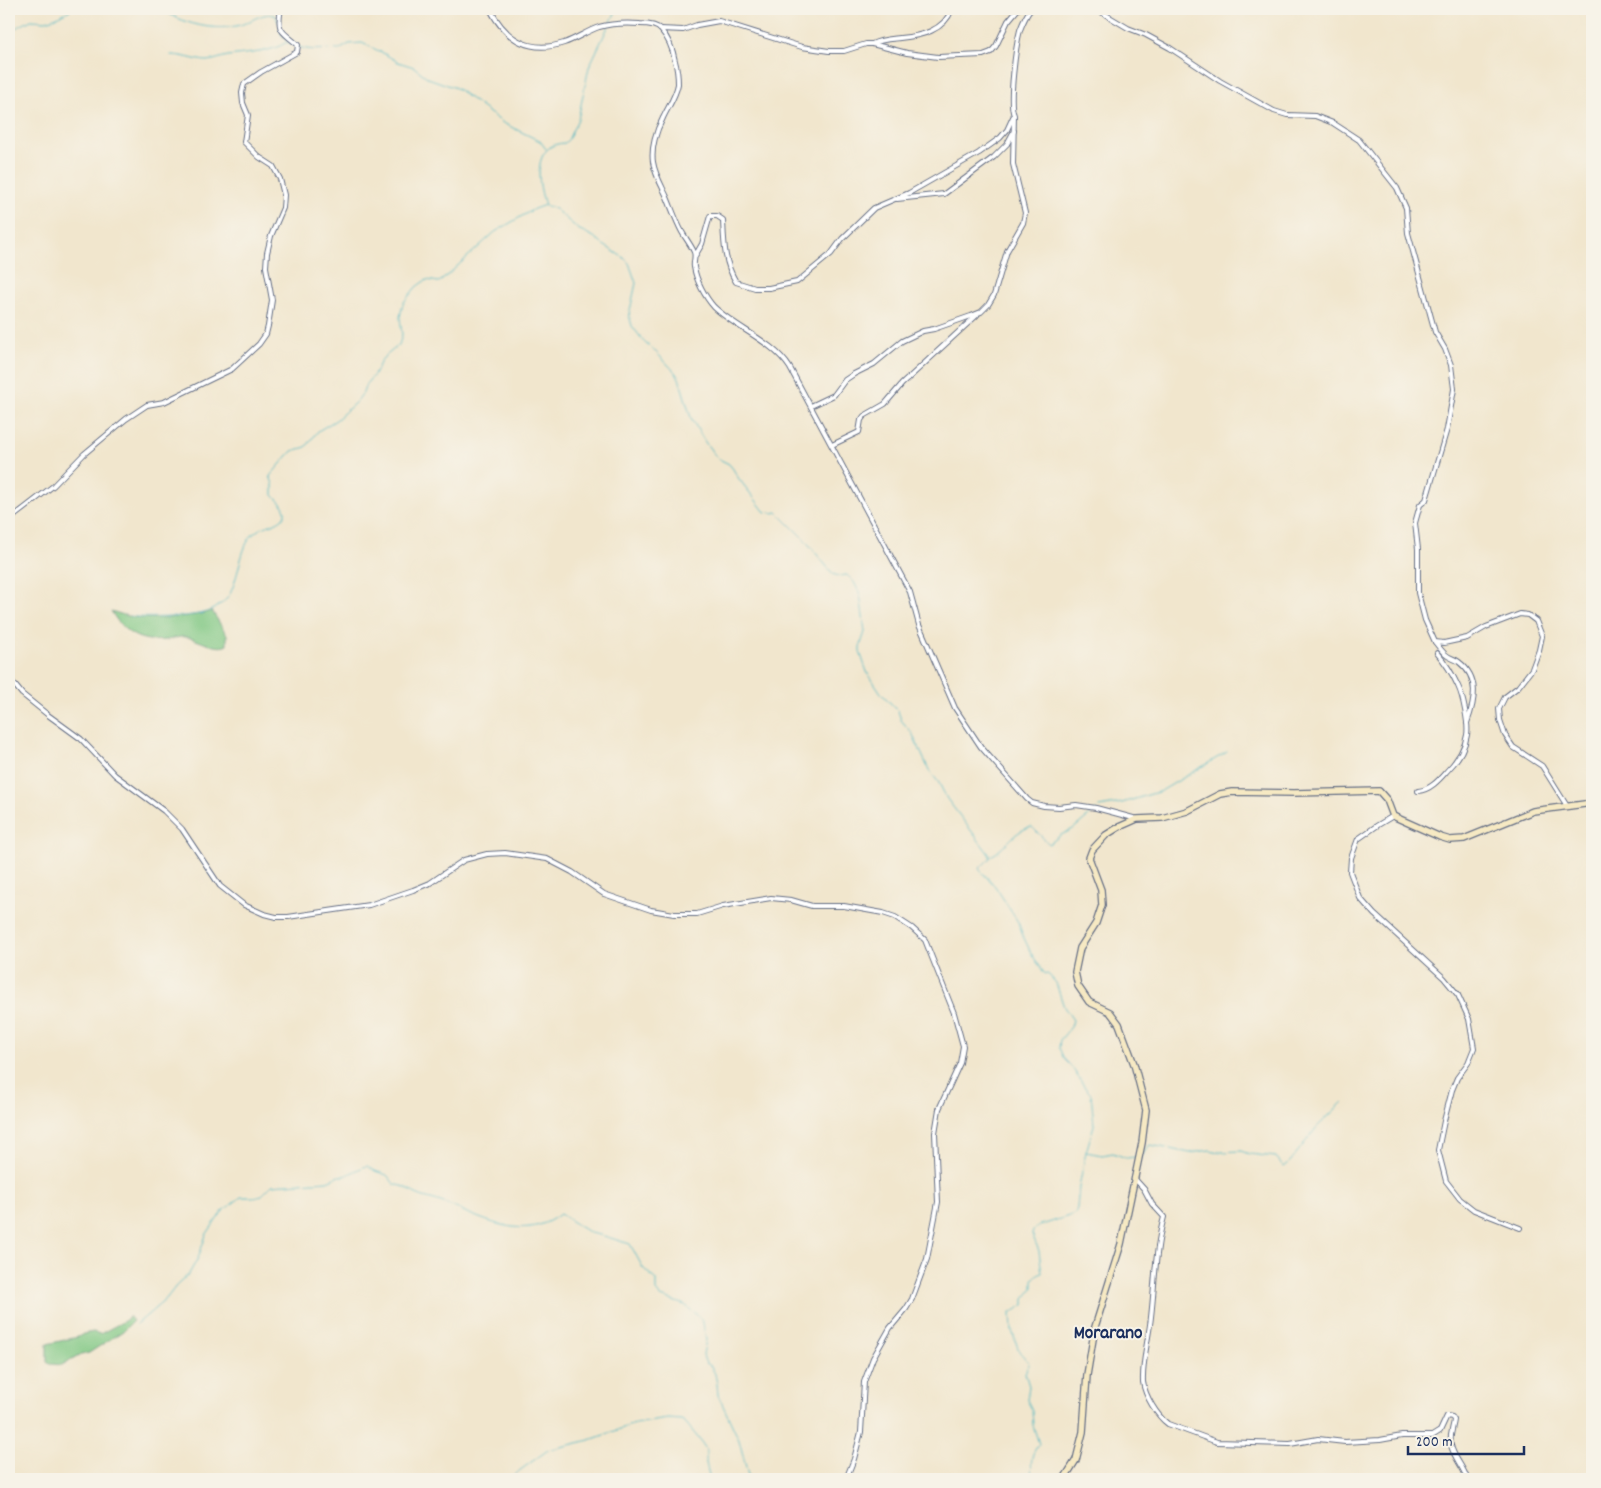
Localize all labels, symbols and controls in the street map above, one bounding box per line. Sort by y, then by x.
district label: Morarano [1074,1321,1143,1348]
scale bar [1408,1423,1525,1455]
text: 200 m [1416,1432,1453,1454]

